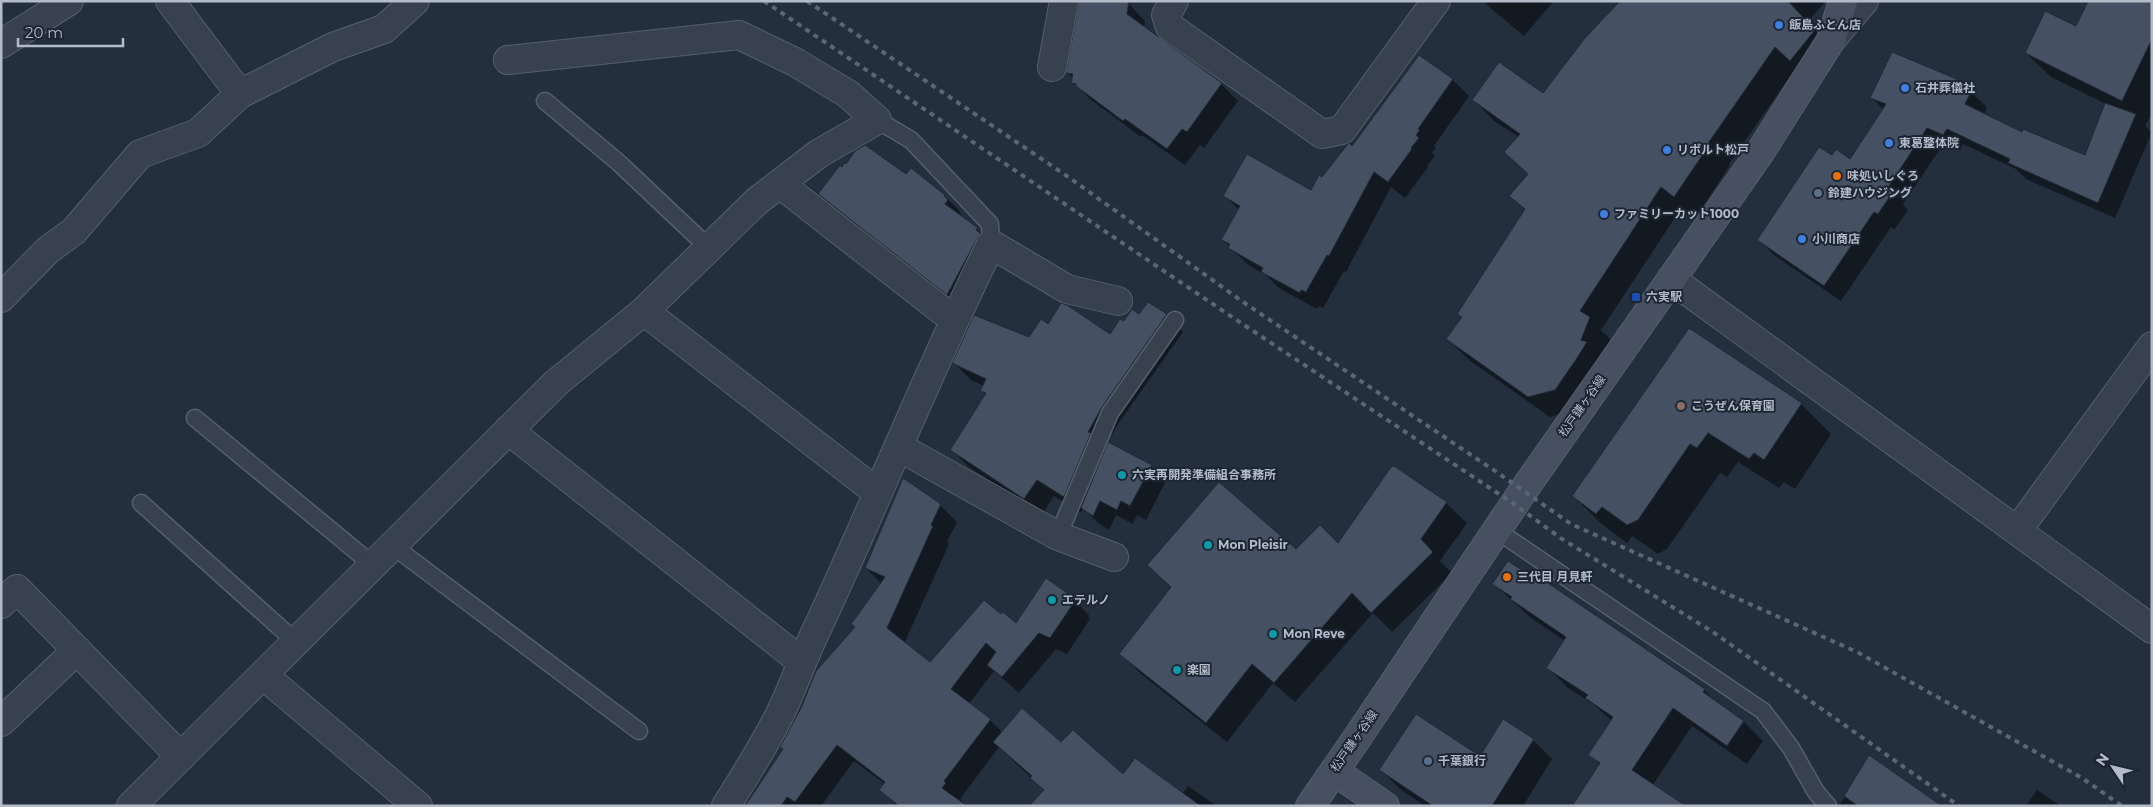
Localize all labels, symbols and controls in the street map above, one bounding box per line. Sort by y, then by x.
scale bar [18,15,122,47]
place label: 飯島ふとん店 [1789,17,1861,32]
marker: 飯島ふとん店 [1773,19,1785,31]
text: 20 m [25,23,63,42]
place label: 石井葬儀社 [1915,80,1975,95]
marker: 石井葬儀社 [1899,82,1911,94]
place label: 東葛整体院 [1899,135,1959,150]
marker: 東葛整体院 [1883,137,1895,149]
place label: リボルト松戸 [1677,142,1749,157]
marker: リボルト松戸 [1661,144,1673,156]
place label: 味処いしぐろ [1847,168,1919,183]
marker: 味処いしぐろ [1831,170,1843,182]
place label: 鈴建ハウジング [1827,185,1912,200]
marker: 鈴建ハウジング [1812,187,1824,199]
place label: ファミリーカット1000 [1614,206,1739,221]
marker: ファミリーカット1000 [1598,208,1610,220]
place label: 小川商店 [1812,231,1860,246]
marker: 小川商店 [1796,233,1808,245]
place label: 六実駅 [1646,289,1682,304]
marker: 六実駅 [1630,291,1642,303]
street label: 松戸鎌ヶ谷線 [1555,372,1608,440]
place label: こうぜん保育園 [1691,398,1775,413]
marker: こうぜん保育園 [1675,400,1687,412]
place label: 六実再開発準備組合事務所 [1132,467,1276,482]
marker: 六実再開発準備組合事務所 [1116,469,1128,481]
place label: Mon Pleisir [1218,537,1288,552]
marker: Mon Pleisir [1202,539,1214,551]
place label: 三代目 月見軒 [1517,569,1592,584]
marker: 三代目 月見軒 [1501,571,1513,583]
place label: エテルノ [1062,592,1110,607]
marker: エテルノ [1046,594,1058,606]
place label: Mon Reve [1283,626,1345,641]
marker: Mon Reve [1267,628,1279,640]
place label: 楽園 [1187,662,1211,677]
marker: 楽園 [1171,664,1183,676]
street label: 松戸鎌ヶ谷線 [1327,707,1380,775]
north arrow [2088,742,2138,792]
text: N [2092,750,2113,769]
place label: 千葉銀行 [1438,753,1486,768]
marker: 千葉銀行 [1422,755,1434,767]

